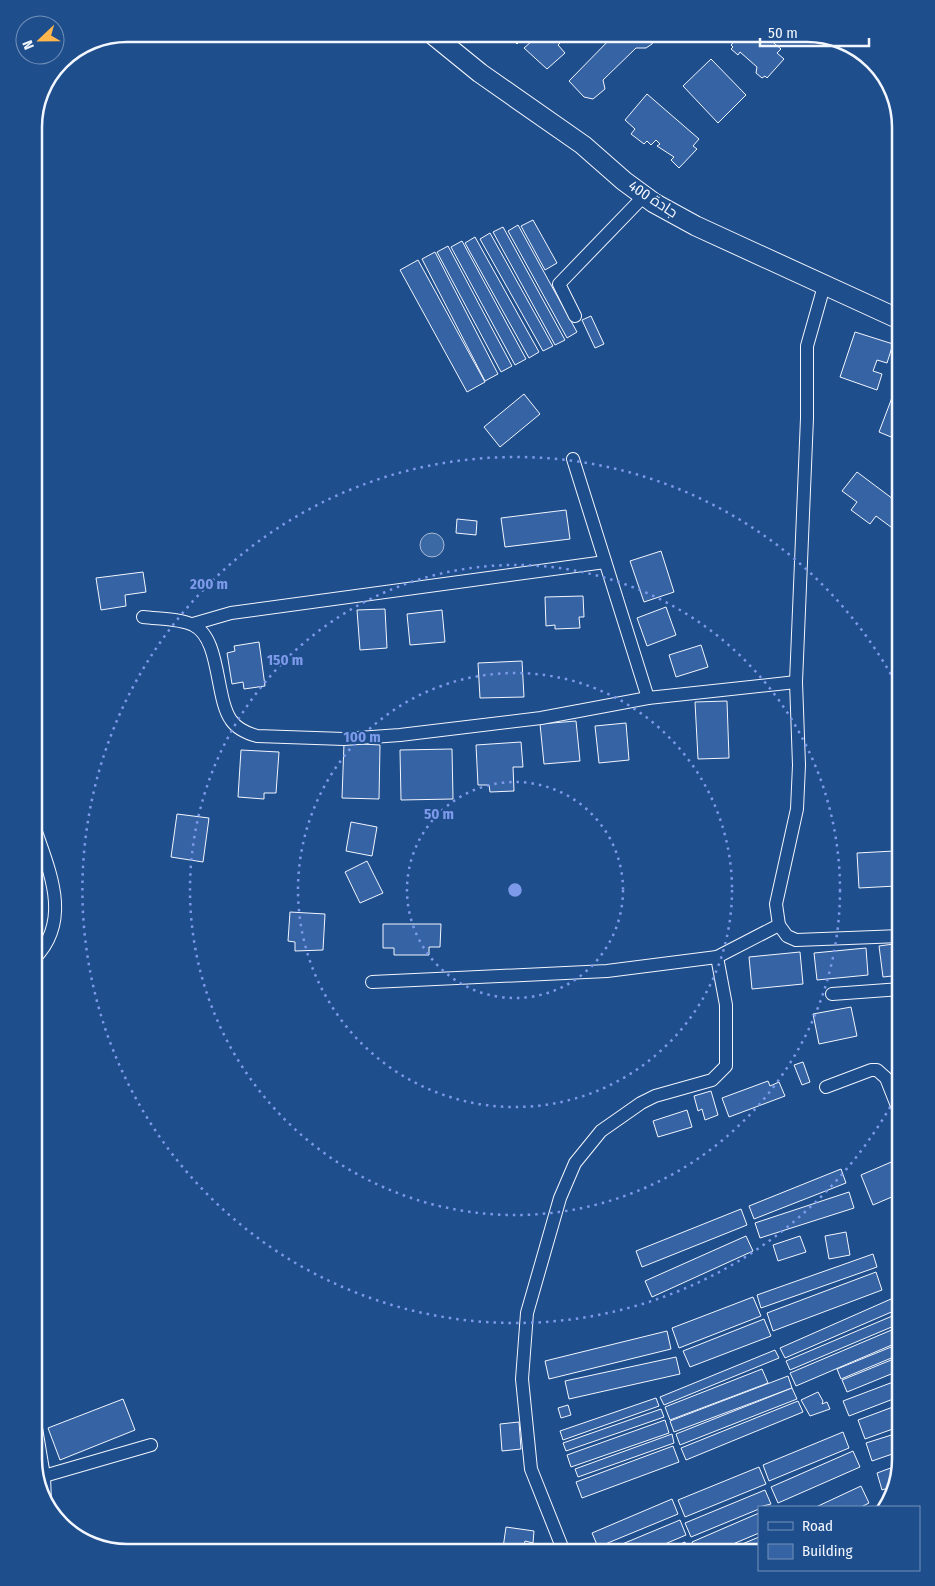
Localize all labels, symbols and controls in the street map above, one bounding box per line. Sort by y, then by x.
north arrow [15,15,65,65]
scale bar [760,15,869,47]
text: 50 m [768,24,798,42]
text: N [19,38,38,52]
street label: جادة 400 [625,176,681,222]
text: 200 m [189,575,228,593]
text: 150 m [267,651,303,669]
text: 100 m [343,728,381,746]
text: 50 m [424,805,454,823]
centre of rings [506,881,524,899]
legend [758,1506,920,1571]
text: Road [802,1517,833,1535]
text: Building [802,1542,853,1560]

